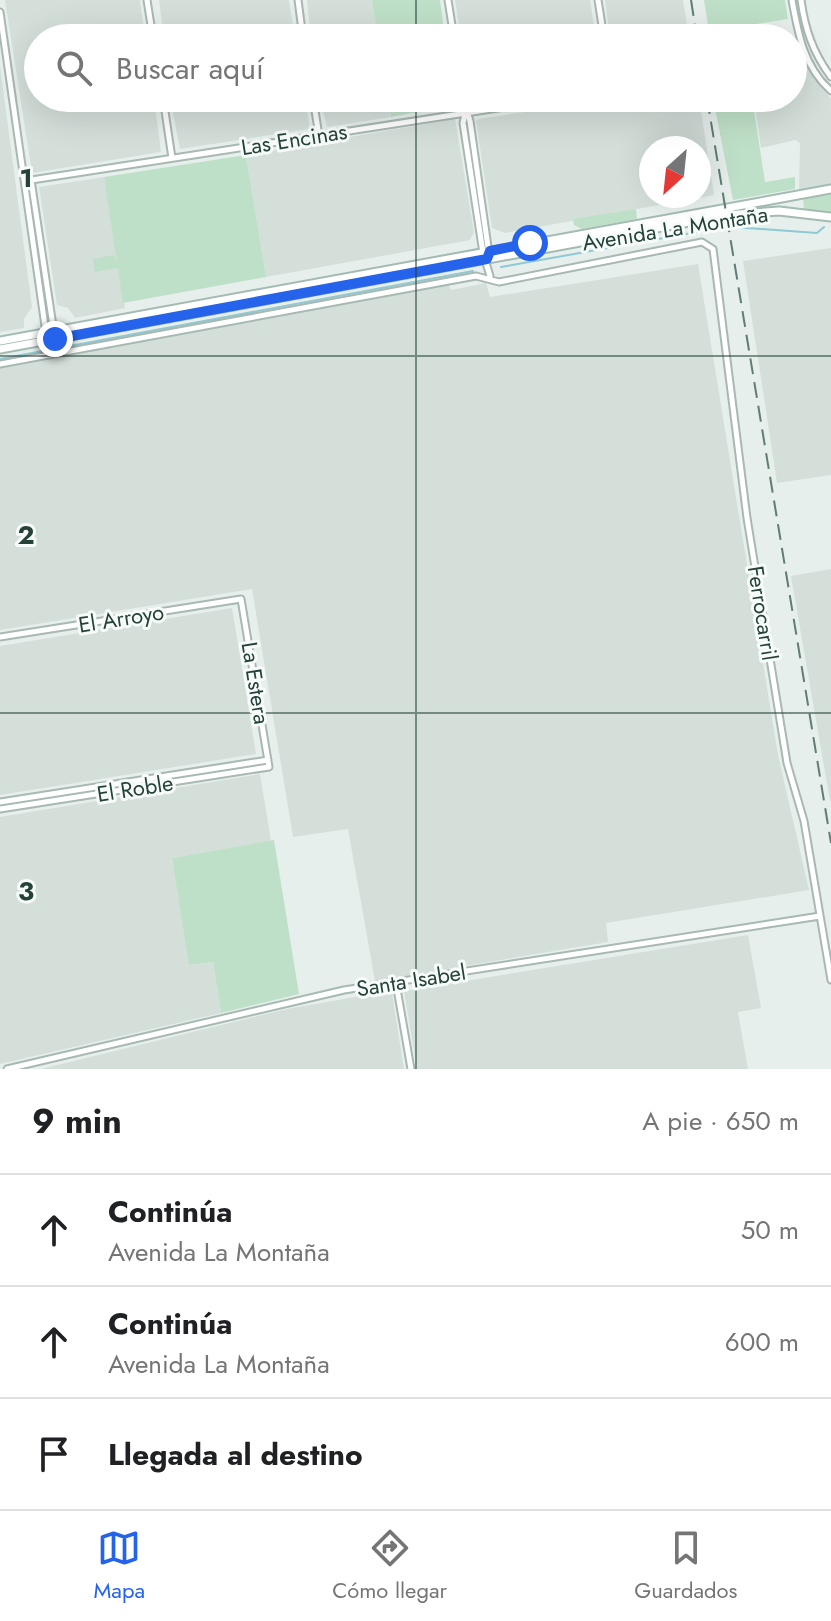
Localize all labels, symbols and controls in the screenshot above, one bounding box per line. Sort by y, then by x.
search box [24,24,807,112]
icon: search [52,46,96,90]
text: Buscar aquí [116,47,264,90]
street label: Las Encinas [239,115,349,163]
north arrow [639,136,711,208]
text: 1 [19,159,33,197]
street label: Avenida La Montaña [580,198,770,258]
route start [512,225,548,261]
route end [37,321,73,357]
text: 2 [17,516,35,554]
street label: Ferrocarril [740,563,786,663]
street label: El Arroyo [76,595,166,641]
street label: La Estera [234,640,278,726]
street label: El Roble [94,766,176,810]
text: 3 [18,872,34,910]
street label: Santa Isabel [354,956,468,1004]
text: 9 min [32,1097,122,1146]
text: A pie · 650 m [642,1102,799,1140]
text: Continúa [108,1190,232,1233]
icon: ahead [32,1208,76,1252]
text: 50 m [741,1211,799,1249]
text: Avenida La Montaña [108,1233,330,1271]
text: Continúa [108,1302,232,1345]
icon: ahead [32,1320,76,1364]
text: 600 m [725,1323,799,1361]
text: Avenida La Montaña [108,1345,330,1383]
icon: arrive [32,1432,76,1476]
text: Llegada al destino [108,1433,363,1476]
tab: Mapa [94,1526,145,1606]
tab: Cómo llegar [332,1526,447,1606]
tab: Guardados [634,1526,737,1606]

